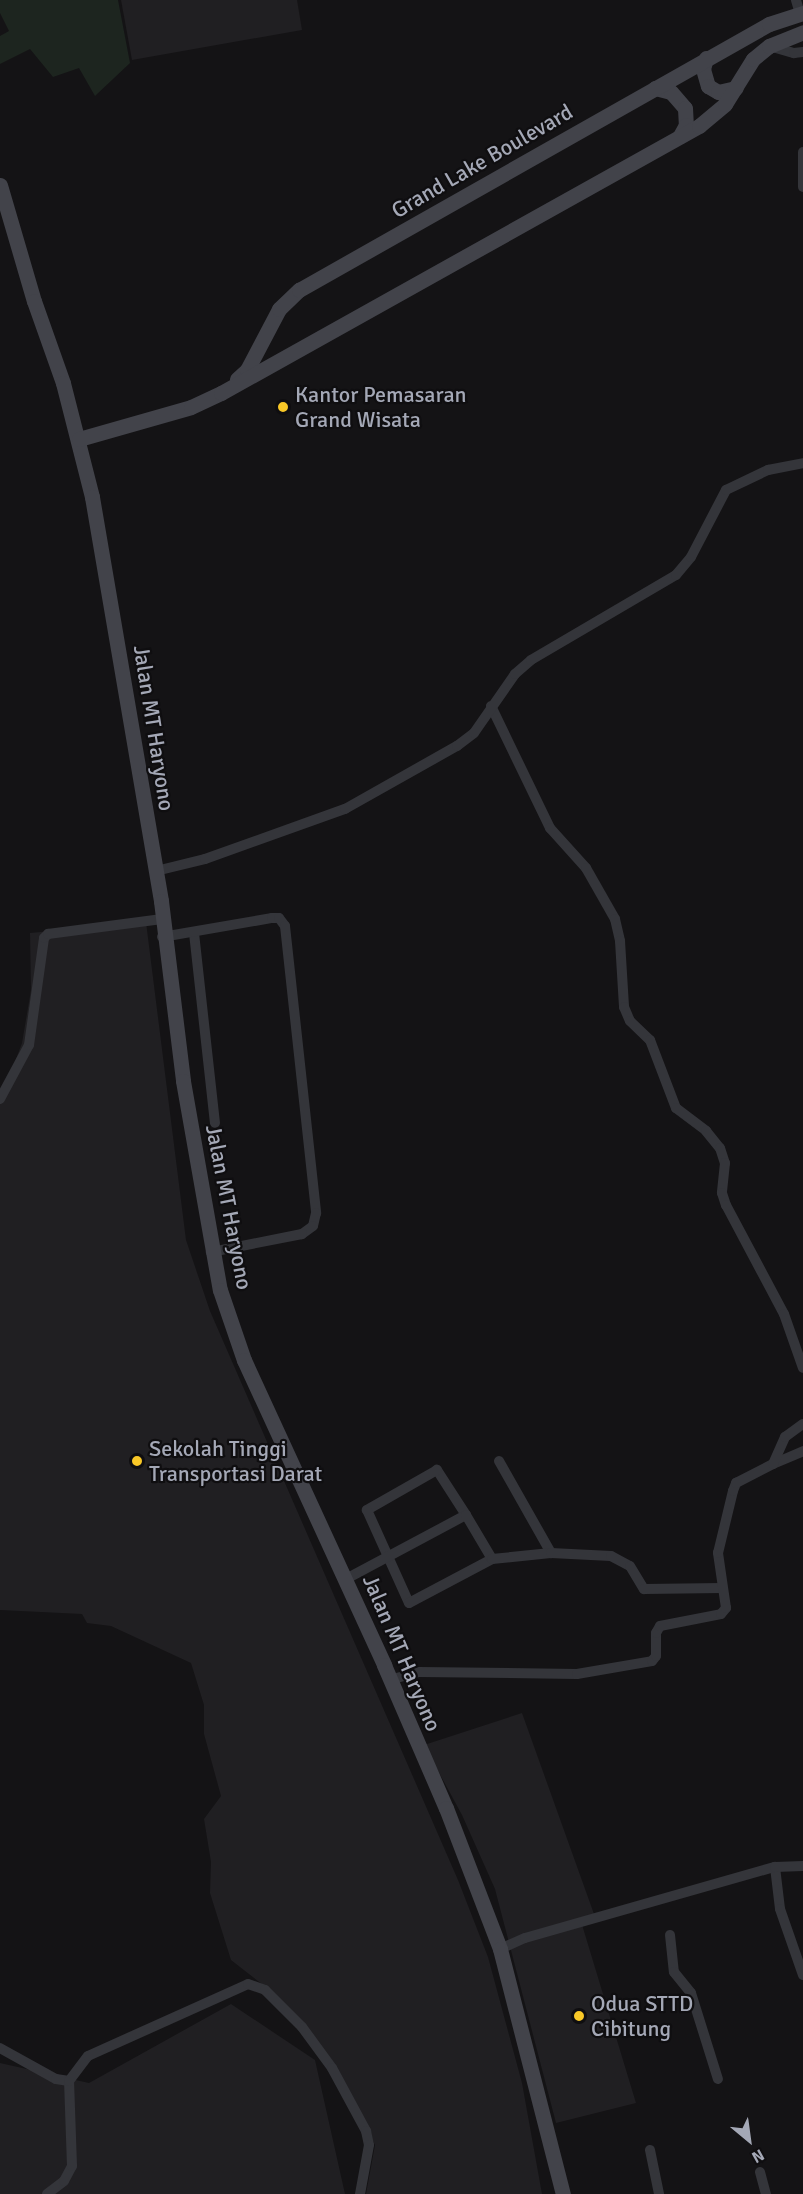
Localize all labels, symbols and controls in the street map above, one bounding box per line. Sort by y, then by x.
street label: Grand Lake Boulevard [387,98,577,224]
place label: Kantor Pemasaran Grand Wisata [295,381,467,433]
marker: Kantor Pemasaran Grand Wisata [276,400,290,414]
street label: Jalan MT Haryono [128,643,180,813]
street label: Jalan MT Haryono [200,1122,258,1292]
place label: Sekolah Tinggi Transportasi Darat [149,1435,322,1486]
marker: Sekolah Tinggi Transportasi Darat [130,1454,144,1468]
street label: Jalan MT Haryono [357,1571,447,1735]
place label: Odua STTD Cibitung [591,1990,693,2042]
marker: Odua STTD Cibitung [572,2009,586,2023]
north arrow [719,2110,779,2170]
text: N [748,2144,767,2167]

